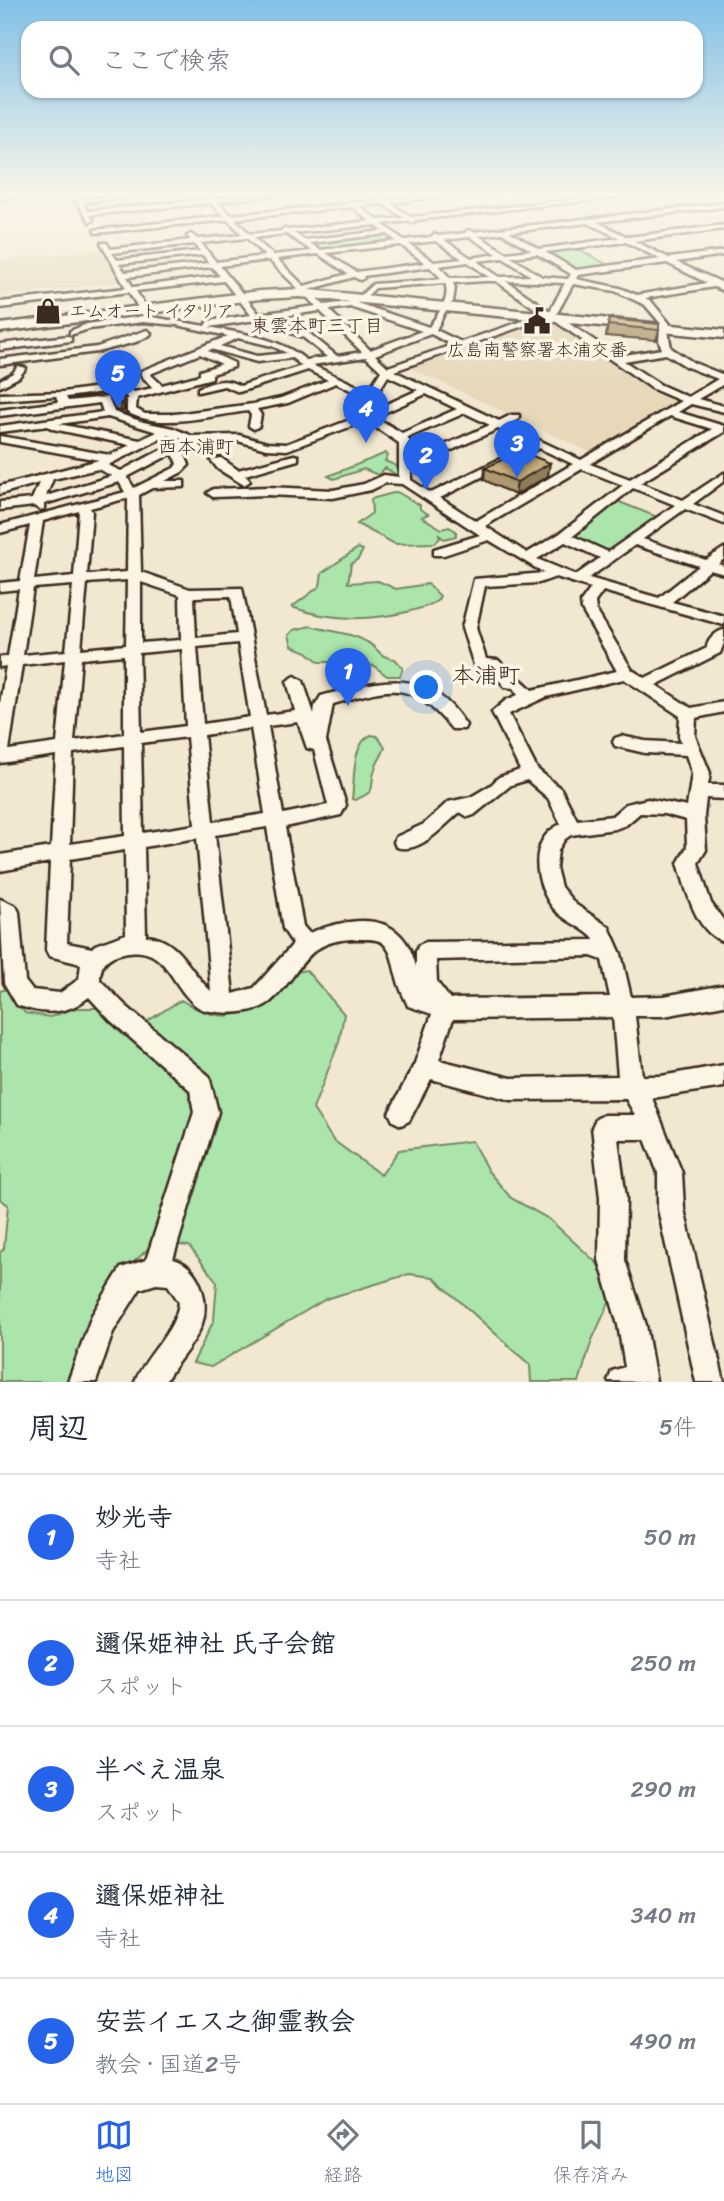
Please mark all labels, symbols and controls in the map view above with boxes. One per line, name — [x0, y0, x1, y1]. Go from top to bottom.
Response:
search box — [21, 21, 703, 98]
text: ここで検索 — [101, 37, 231, 83]
icon: search — [45, 41, 83, 79]
place label: エムオート イタリア — [69, 295, 235, 327]
shop icon: エムオート イタリア — [33, 296, 63, 326]
public building icon: 広島南警察署本浦交番 — [522, 306, 552, 336]
district label: 東雲本町三丁目 — [250, 309, 384, 342]
place label: 広島南警察署本浦交番 — [447, 334, 627, 366]
pin: 5 — [95, 350, 141, 408]
pin: 4 — [343, 385, 389, 443]
pin: 3 — [494, 420, 540, 478]
district label: 西本浦町 — [158, 430, 234, 463]
pin: 2 — [403, 432, 449, 490]
pin: 1 — [325, 648, 371, 706]
district label: 本浦町 — [452, 655, 521, 696]
your location — [409, 670, 443, 704]
text: 周辺 — [28, 1401, 88, 1455]
text: 5件 — [659, 1407, 696, 1448]
text: 妙光寺 — [95, 1494, 173, 1540]
text: 1 — [46, 1517, 56, 1558]
text: 50 m — [644, 1517, 696, 1558]
text: 寺社 — [95, 1540, 141, 1581]
text: 邇保姫神社 氏子会館 — [95, 1620, 336, 1666]
text: 2 — [44, 1643, 58, 1684]
text: 250 m — [630, 1643, 696, 1684]
text: スポット — [95, 1666, 187, 1707]
text: 半べえ温泉 — [95, 1746, 225, 1792]
text: 3 — [45, 1769, 57, 1810]
text: 290 m — [630, 1769, 696, 1810]
text: スポット — [95, 1792, 187, 1833]
text: 邇保姫神社 — [95, 1872, 225, 1918]
text: 4 — [44, 1895, 58, 1936]
text: 340 m — [631, 1895, 696, 1936]
text: 寺社 — [95, 1918, 141, 1959]
text: 安芸イエス之御霊教会 — [95, 1998, 355, 2044]
text: 5 — [44, 2021, 58, 2062]
text: 490 m — [629, 2021, 696, 2062]
text: 教会 · 国道2号 — [95, 2044, 241, 2085]
tab: 地図 — [95, 2116, 133, 2191]
tab: 経路 — [324, 2116, 362, 2191]
tab: 保存済み — [553, 2116, 629, 2191]

